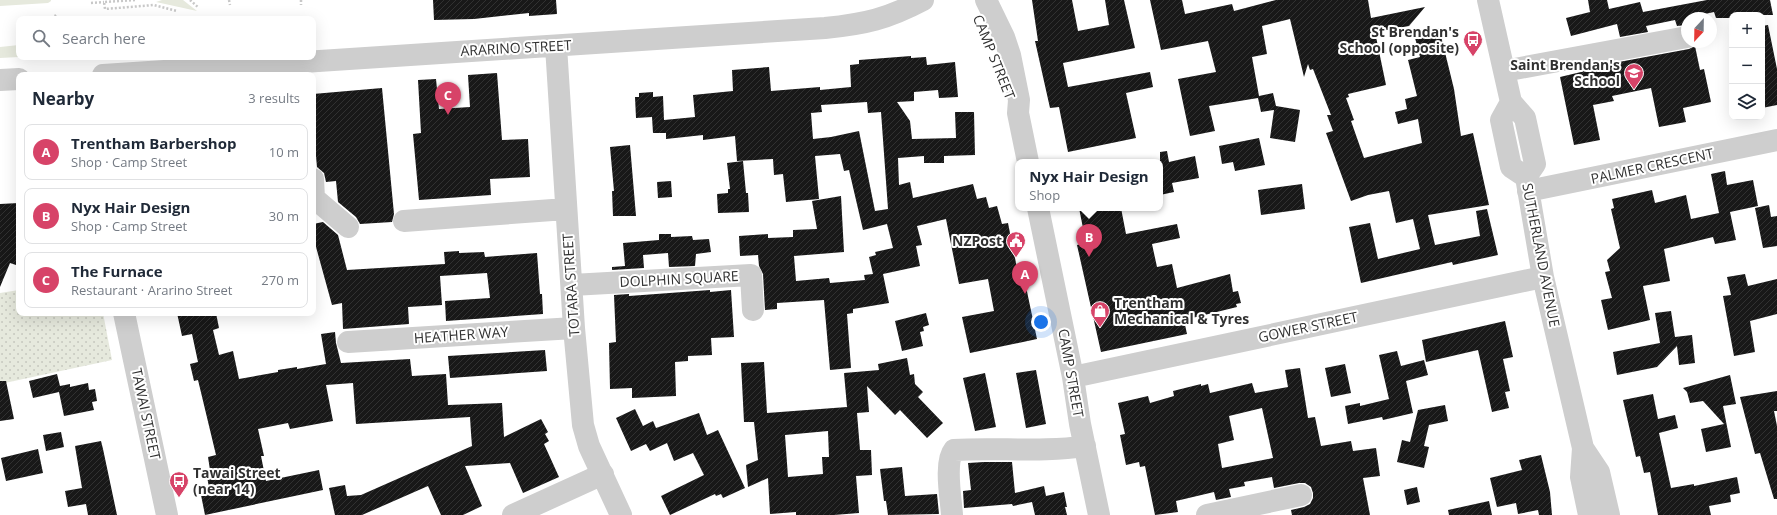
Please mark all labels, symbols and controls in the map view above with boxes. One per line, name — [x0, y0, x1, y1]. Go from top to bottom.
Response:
street label: CAMP STREET — [969, 12, 1020, 102]
north arrow — [1681, 12, 1717, 48]
map controls — [1729, 12, 1765, 120]
button: + — [1729, 12, 1765, 48]
search box — [16, 16, 316, 60]
place label: St Brendan's School (opposite) — [1340, 22, 1459, 57]
icon: search — [30, 27, 52, 49]
text: Search here — [62, 28, 146, 48]
bus stop icon: St Brendan's School (opposite) — [1462, 29, 1484, 57]
street label: ARARINO STREET — [460, 35, 572, 60]
button: − — [1729, 48, 1765, 84]
place label: Saint Brendan's School — [1510, 55, 1620, 90]
school or university icon: Saint Brendan's School — [1623, 62, 1645, 90]
pin: C — [435, 82, 461, 115]
button: layers — [1729, 84, 1765, 120]
text: Nearby — [32, 87, 94, 110]
text: 3 results — [248, 89, 300, 107]
text: Trentham Barbershop — [71, 133, 236, 153]
text: A — [42, 143, 50, 161]
text: 10 m — [269, 143, 299, 161]
street label: PALMER CRESCENT — [1589, 143, 1715, 188]
text: Shop · Camp Street — [71, 153, 187, 171]
popup — [1015, 159, 1163, 211]
text: Nyx Hair Design — [1029, 166, 1149, 186]
street label: SUTHERLAND AVENUE — [1518, 181, 1565, 329]
text: Shop — [1029, 186, 1060, 204]
text: Nyx Hair Design — [71, 197, 190, 217]
text: B — [42, 207, 50, 225]
text: 30 m — [269, 207, 299, 225]
text: Shop · Camp Street — [71, 217, 187, 235]
pin: B — [1076, 224, 1102, 257]
public building icon: NZPost — [1005, 230, 1027, 258]
place label: NZPost — [952, 231, 1002, 250]
street label: TOTARA STREET — [557, 232, 584, 337]
text: The Furnace — [71, 261, 163, 281]
pin: A — [1012, 261, 1038, 294]
street label: DOLPHIN SQUARE — [619, 266, 739, 291]
text: C — [42, 271, 50, 289]
text: 270 m — [261, 271, 299, 289]
text: Restaurant · Ararino Street — [71, 281, 233, 299]
place label: Trentham Mechanical & Tyres — [1114, 293, 1249, 328]
shop icon: Trentham Mechanical & Tyres — [1089, 300, 1111, 328]
street label: GOWER STREET — [1256, 307, 1360, 346]
your location — [1031, 312, 1051, 332]
street label: HEATHER WAY — [413, 322, 509, 347]
street label: CAMP STREET — [1054, 327, 1089, 419]
street label: TAWAI STREET — [128, 366, 166, 462]
place label: Tawai Street (near 14) — [193, 463, 281, 498]
bus stop icon: Tawai Street (near 14) — [168, 470, 190, 498]

